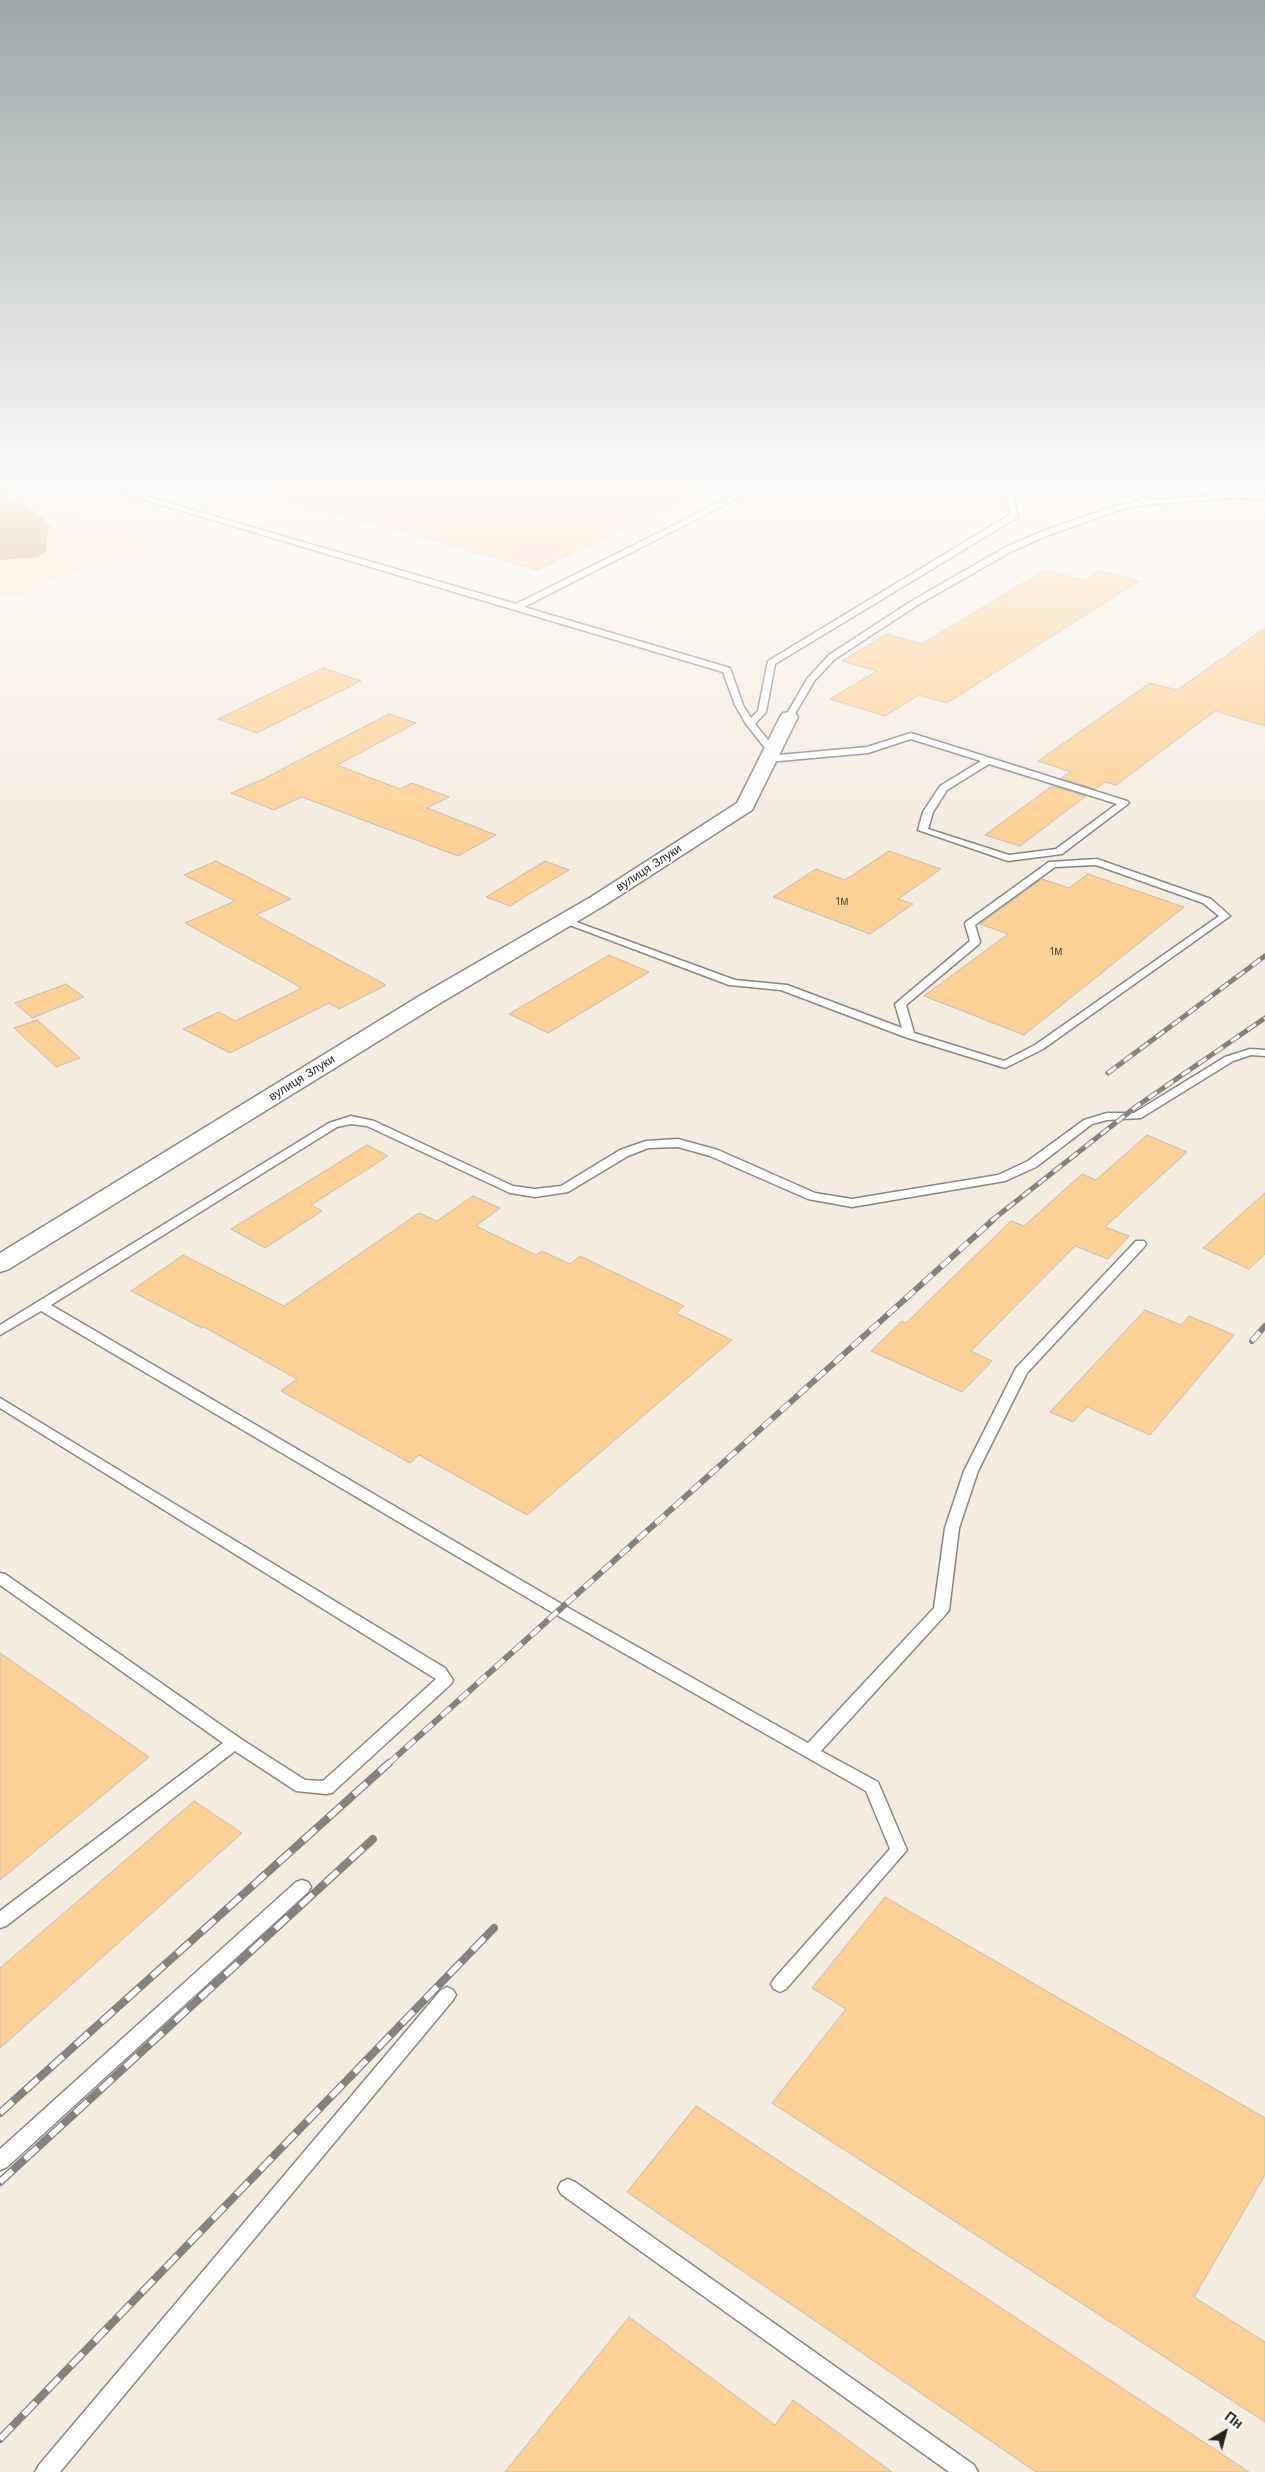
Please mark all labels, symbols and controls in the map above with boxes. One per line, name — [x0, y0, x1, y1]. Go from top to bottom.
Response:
street label: вулиця Злуки — [614, 841, 684, 895]
house number: 1м — [836, 894, 848, 908]
house number: 1м — [1050, 944, 1062, 958]
street label: вулиця Злуки — [266, 1052, 338, 1104]
north arrow — [1200, 2407, 1250, 2457]
text: Пн — [1222, 2408, 1246, 2432]

